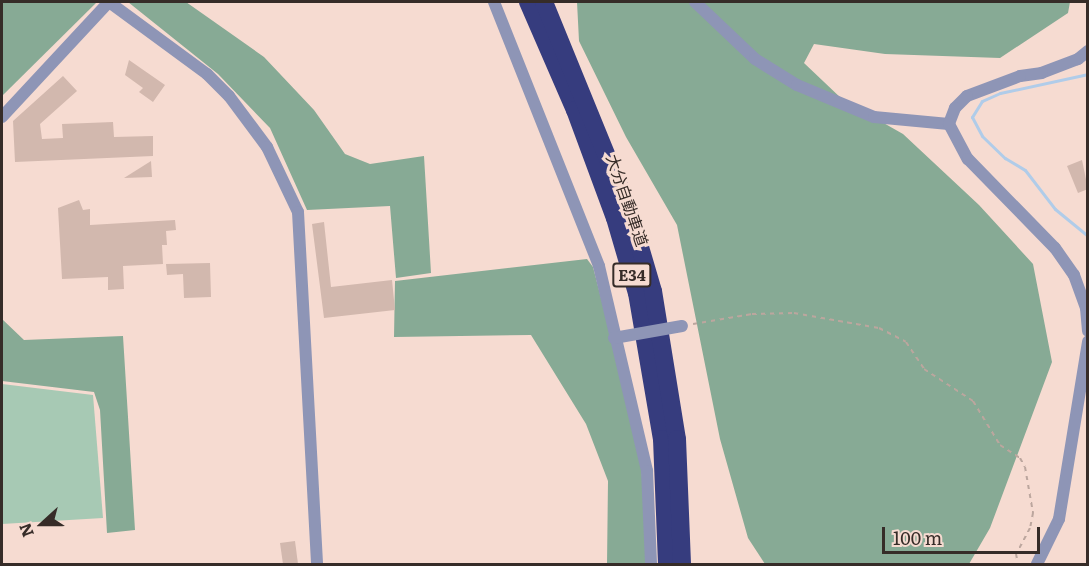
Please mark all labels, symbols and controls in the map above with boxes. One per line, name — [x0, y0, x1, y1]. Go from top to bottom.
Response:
street label: 大分自動車道 — [603, 151, 653, 249]
road number: E34 — [611, 263, 653, 287]
north arrow — [12, 494, 72, 554]
scale bar — [885, 515, 1042, 553]
text: N — [12, 520, 39, 541]
text: 100 m — [893, 524, 942, 551]

